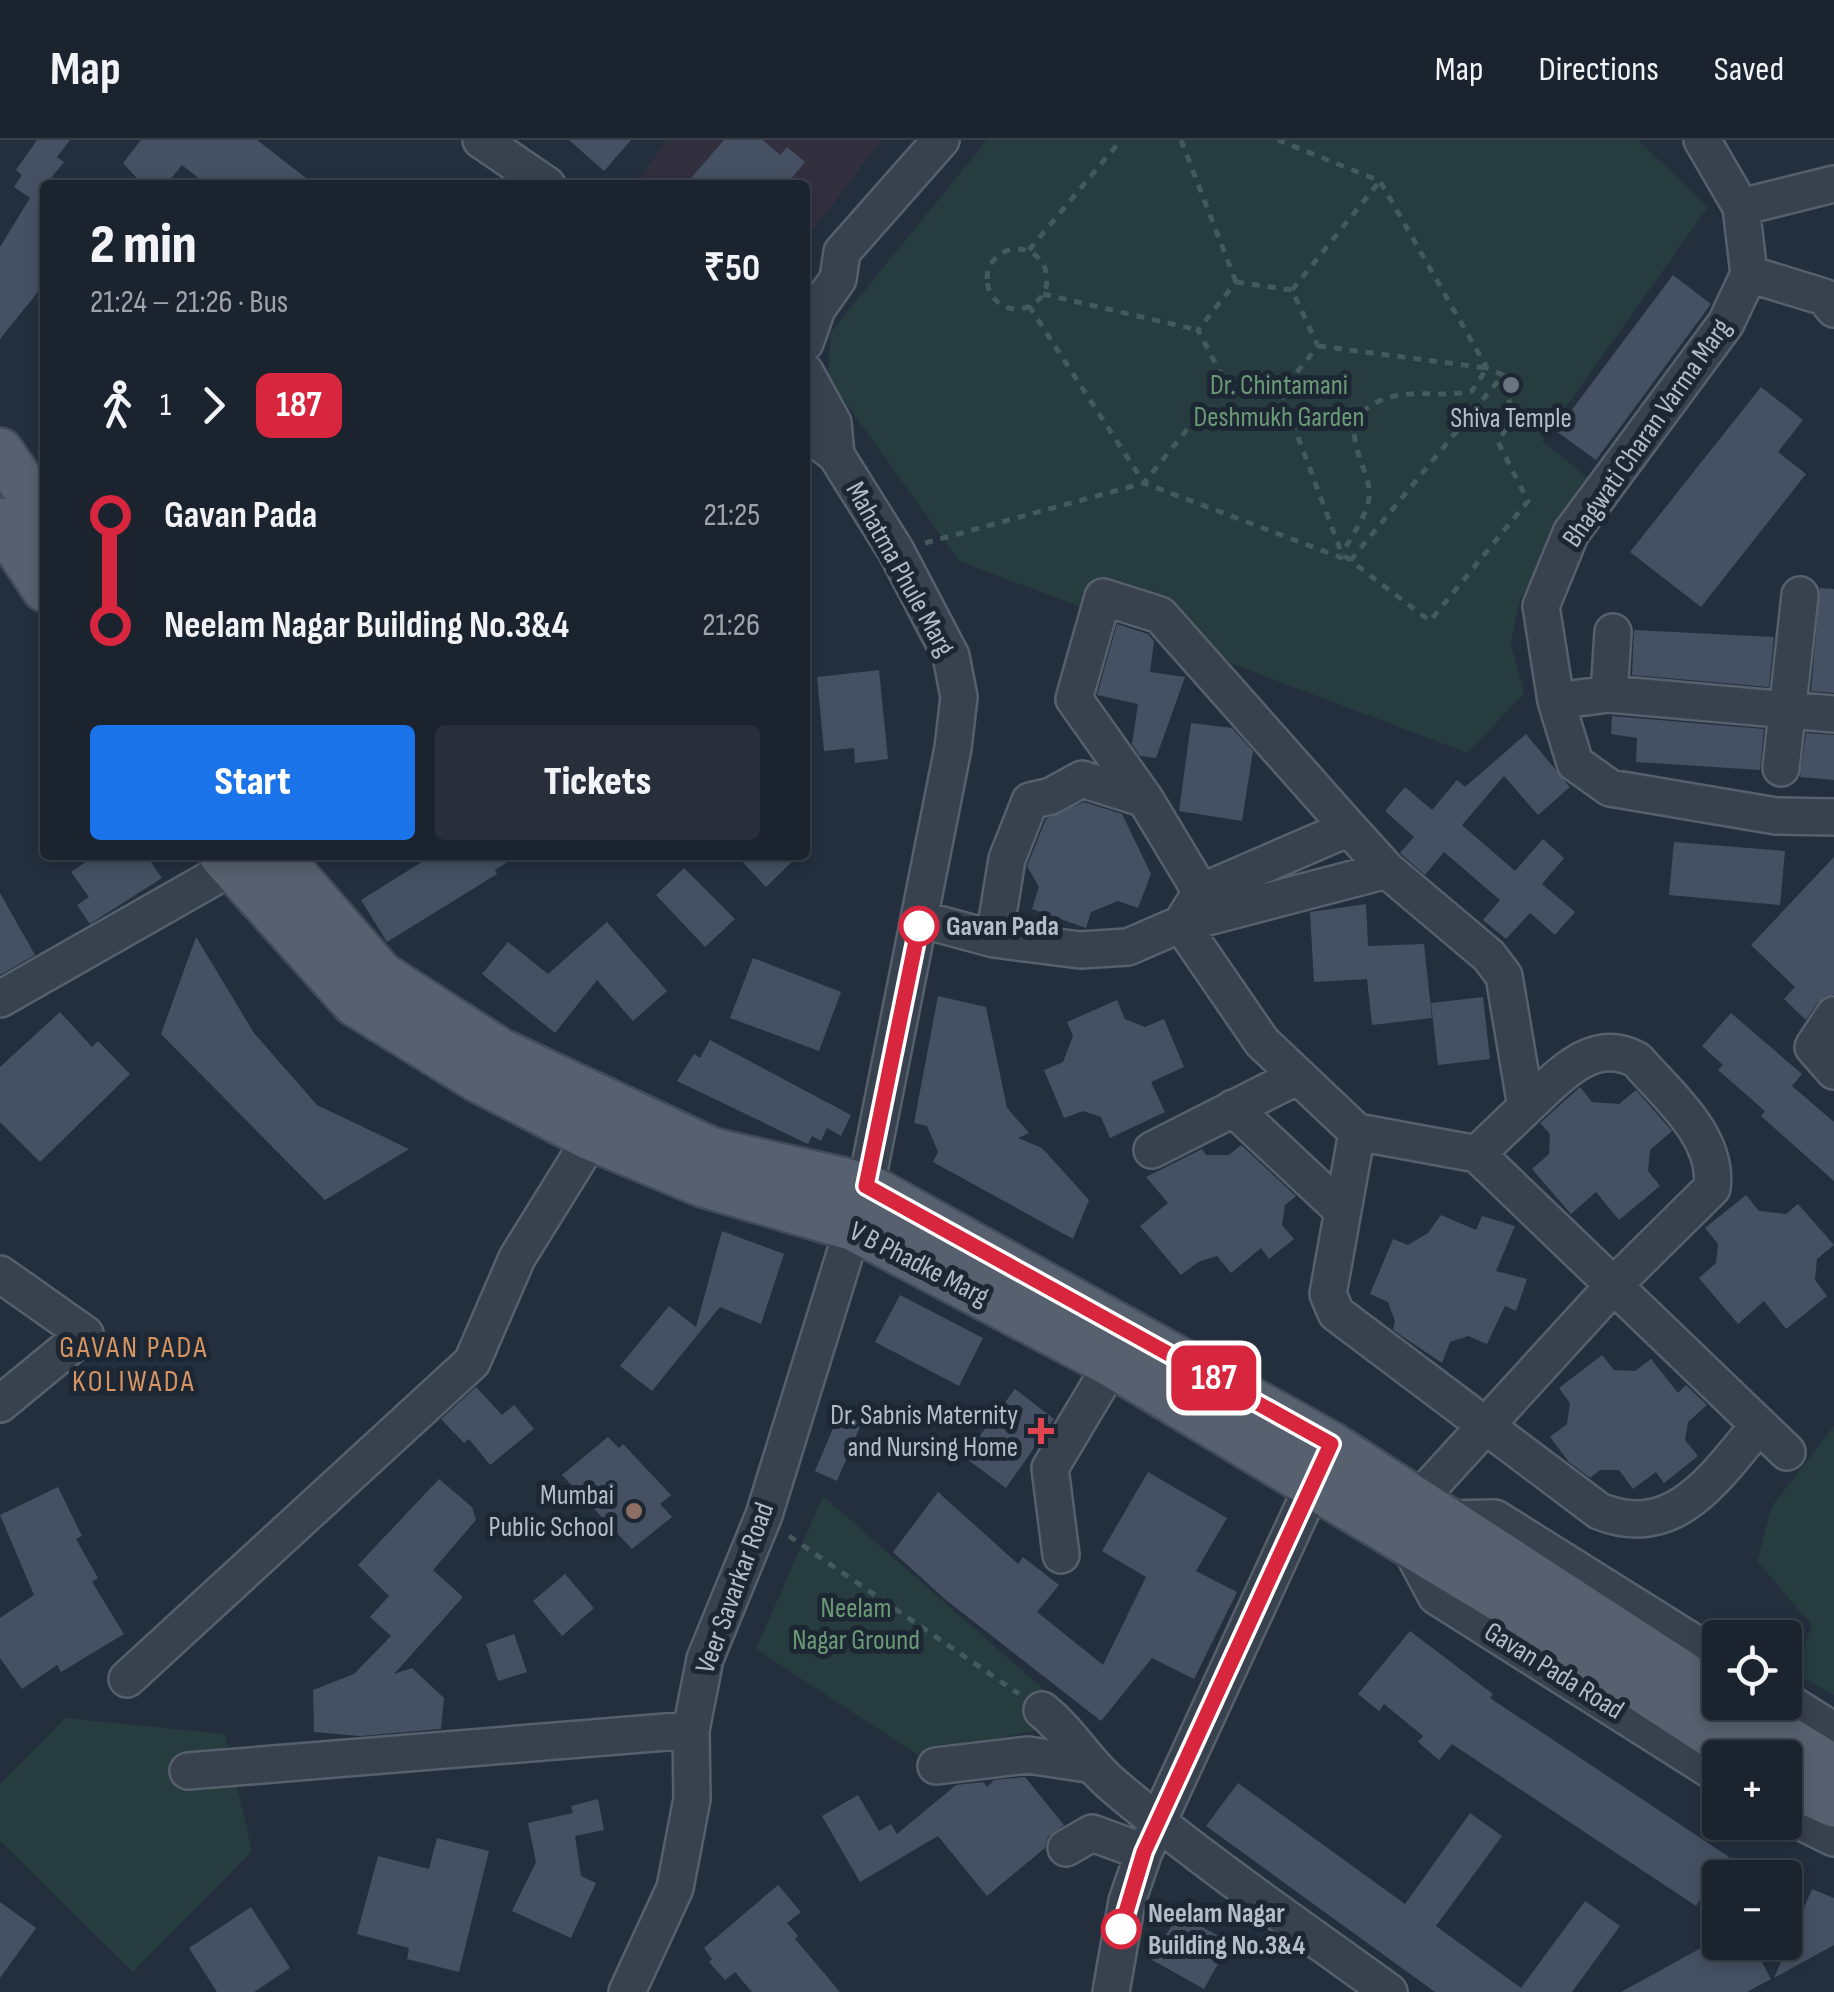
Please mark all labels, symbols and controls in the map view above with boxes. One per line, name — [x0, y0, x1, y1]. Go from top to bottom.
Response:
text: Map — [50, 41, 121, 98]
text: Map — [1435, 48, 1484, 91]
text: Directions — [1539, 48, 1659, 91]
text: Saved — [1714, 48, 1784, 91]
text: 2 min — [90, 212, 197, 279]
text: ₹50 — [703, 246, 760, 291]
text: 21:24 – 21:26 · Bus — [90, 283, 288, 322]
street label: Bhagwati Charan Varma Marg — [1556, 312, 1738, 554]
park label: Dr. Chintamani Deshmukh Garden — [1194, 369, 1365, 434]
marker: Shiva Temple — [1500, 374, 1522, 396]
icon: walk — [90, 378, 145, 433]
icon: forward — [186, 378, 241, 433]
text: 187 — [276, 384, 322, 427]
text: 1 — [160, 386, 171, 425]
place label: Shiva Temple — [1450, 402, 1572, 435]
street label: Mahatma Phule Marg — [838, 476, 962, 662]
text: Gavan Pada — [164, 493, 317, 538]
text: 21:25 — [703, 496, 760, 535]
text: Neelam Nagar Building No.3&4 — [164, 603, 569, 648]
text: 21:26 — [702, 606, 760, 645]
button: Start — [90, 725, 415, 840]
button: Tickets — [435, 725, 760, 840]
marker: Gavan Pada — [900, 907, 938, 945]
place label: Gavan Pada — [946, 910, 1059, 943]
street label: V B Phadke Marg — [844, 1215, 994, 1313]
district label: GAVAN PADA KOLIWADA — [59, 1330, 209, 1400]
line badge: 187 — [1156, 1346, 1272, 1410]
text: 187 — [1191, 1357, 1237, 1400]
place label: Dr. Sabnis Maternity and Nursing Home — [830, 1399, 1018, 1464]
marker: Dr. Sabnis Maternity and Nursing Home — [1028, 1418, 1054, 1444]
place label: Mumbai Public School — [489, 1479, 614, 1544]
street label: Veer Savarkar Road — [689, 1498, 781, 1678]
marker: Mumbai Public School — [623, 1500, 645, 1522]
park label: Neelam Nagar Ground — [792, 1592, 920, 1657]
street label: Gavan Pada Road — [1478, 1615, 1630, 1727]
map controls — [1702, 1620, 1802, 1960]
button: locate — [1702, 1620, 1802, 1720]
button: + — [1702, 1740, 1802, 1840]
button: − — [1702, 1860, 1802, 1960]
place label: Neelam Nagar Building No.3&4 — [1148, 1897, 1305, 1962]
marker: Neelam Nagar Building No.3&4 — [1102, 1910, 1140, 1948]

